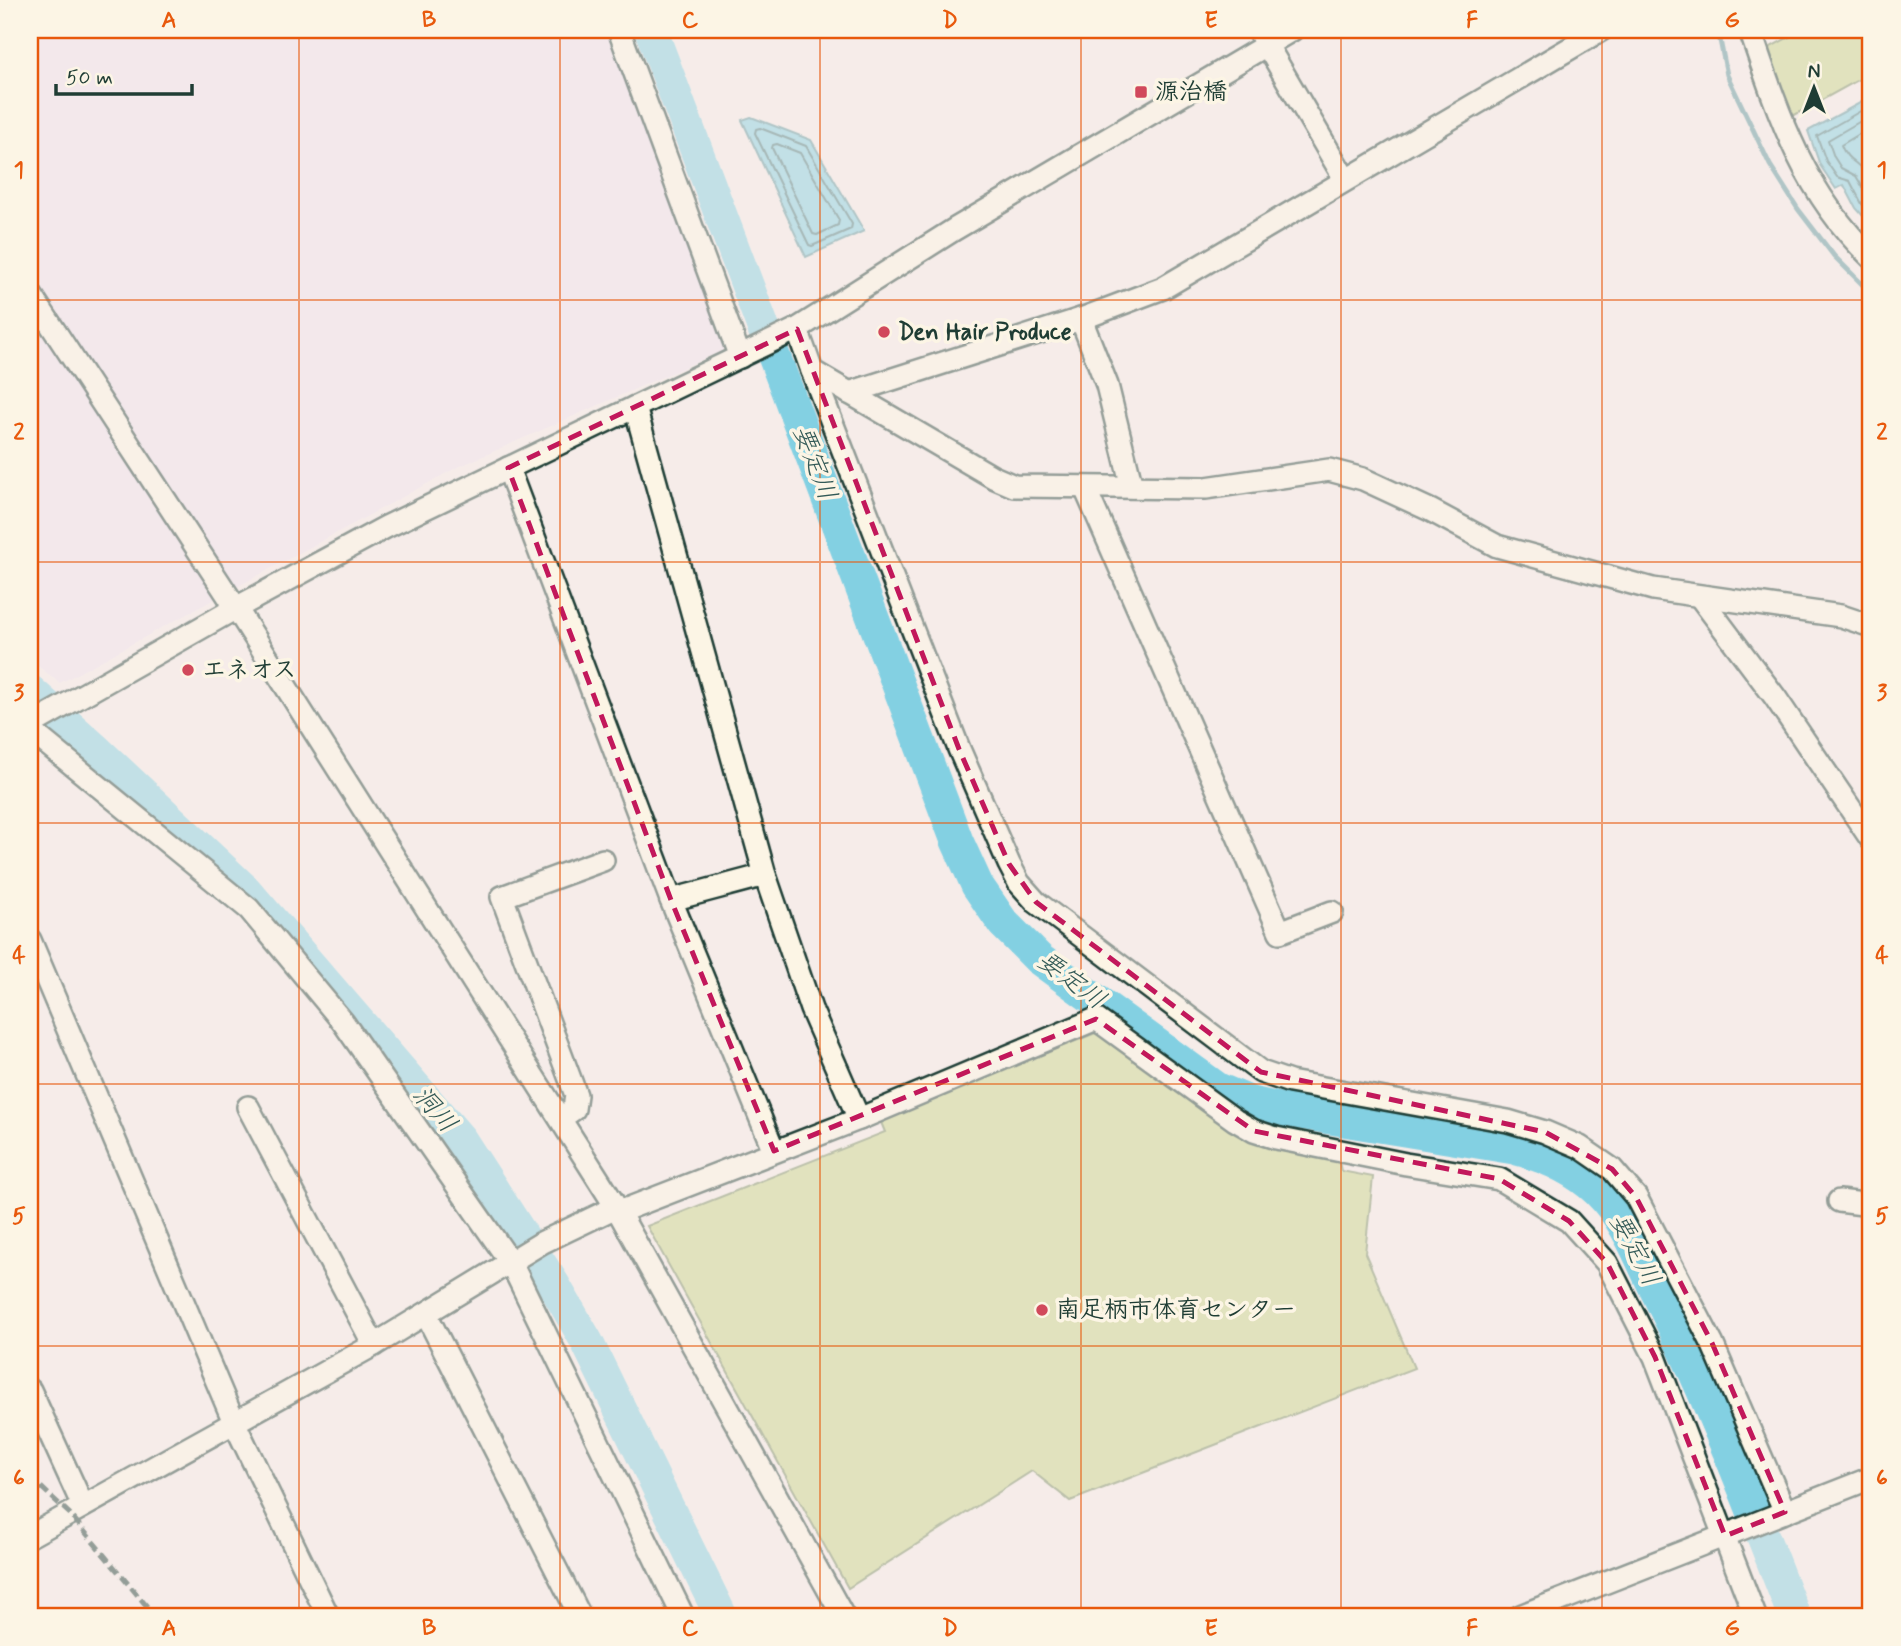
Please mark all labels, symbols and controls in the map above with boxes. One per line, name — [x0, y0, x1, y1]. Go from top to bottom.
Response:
text: A — [161, 6, 177, 36]
text: B — [422, 6, 437, 36]
text: C — [682, 6, 699, 36]
text: D — [942, 6, 958, 36]
text: E — [1204, 6, 1218, 36]
text: F — [1466, 6, 1478, 36]
text: G — [1724, 6, 1740, 36]
scale bar — [56, 52, 192, 96]
north arrow — [1778, 52, 1848, 122]
text: N — [1808, 60, 1820, 85]
text: 50 m — [66, 64, 113, 92]
place label: 源治橋 — [1155, 77, 1227, 108]
marker: 源治橋 — [1133, 84, 1149, 100]
text: 1 — [14, 156, 24, 186]
text: 1 — [1877, 156, 1887, 186]
place label: Den Hair Produce — [898, 317, 1072, 348]
marker: Den Hair Produce — [876, 324, 892, 340]
text: 2 — [13, 418, 25, 448]
text: 2 — [1876, 418, 1888, 448]
water label: 要定川 — [784, 420, 844, 506]
place label: エネオス — [202, 655, 297, 686]
marker: エネオス — [180, 662, 196, 678]
text: 3 — [14, 679, 25, 709]
text: 3 — [1877, 679, 1888, 709]
text: 4 — [12, 941, 26, 971]
text: 4 — [1875, 941, 1889, 971]
water label: 要定川 — [1030, 944, 1112, 1018]
water label: 洞川 — [404, 1079, 464, 1141]
text: 5 — [12, 1202, 26, 1232]
text: 5 — [1875, 1202, 1889, 1232]
water label: 要定川 — [1601, 1208, 1667, 1292]
place label: 南足柄市体育センター — [1056, 1295, 1296, 1326]
marker: 南足柄市体育センター — [1034, 1302, 1050, 1318]
text: 6 — [13, 1464, 25, 1494]
text: 6 — [1876, 1464, 1888, 1494]
text: A — [161, 1614, 177, 1644]
text: B — [422, 1614, 437, 1644]
text: C — [682, 1614, 699, 1644]
text: D — [942, 1614, 958, 1644]
text: E — [1204, 1614, 1218, 1644]
text: F — [1466, 1614, 1478, 1644]
text: G — [1724, 1614, 1740, 1644]

